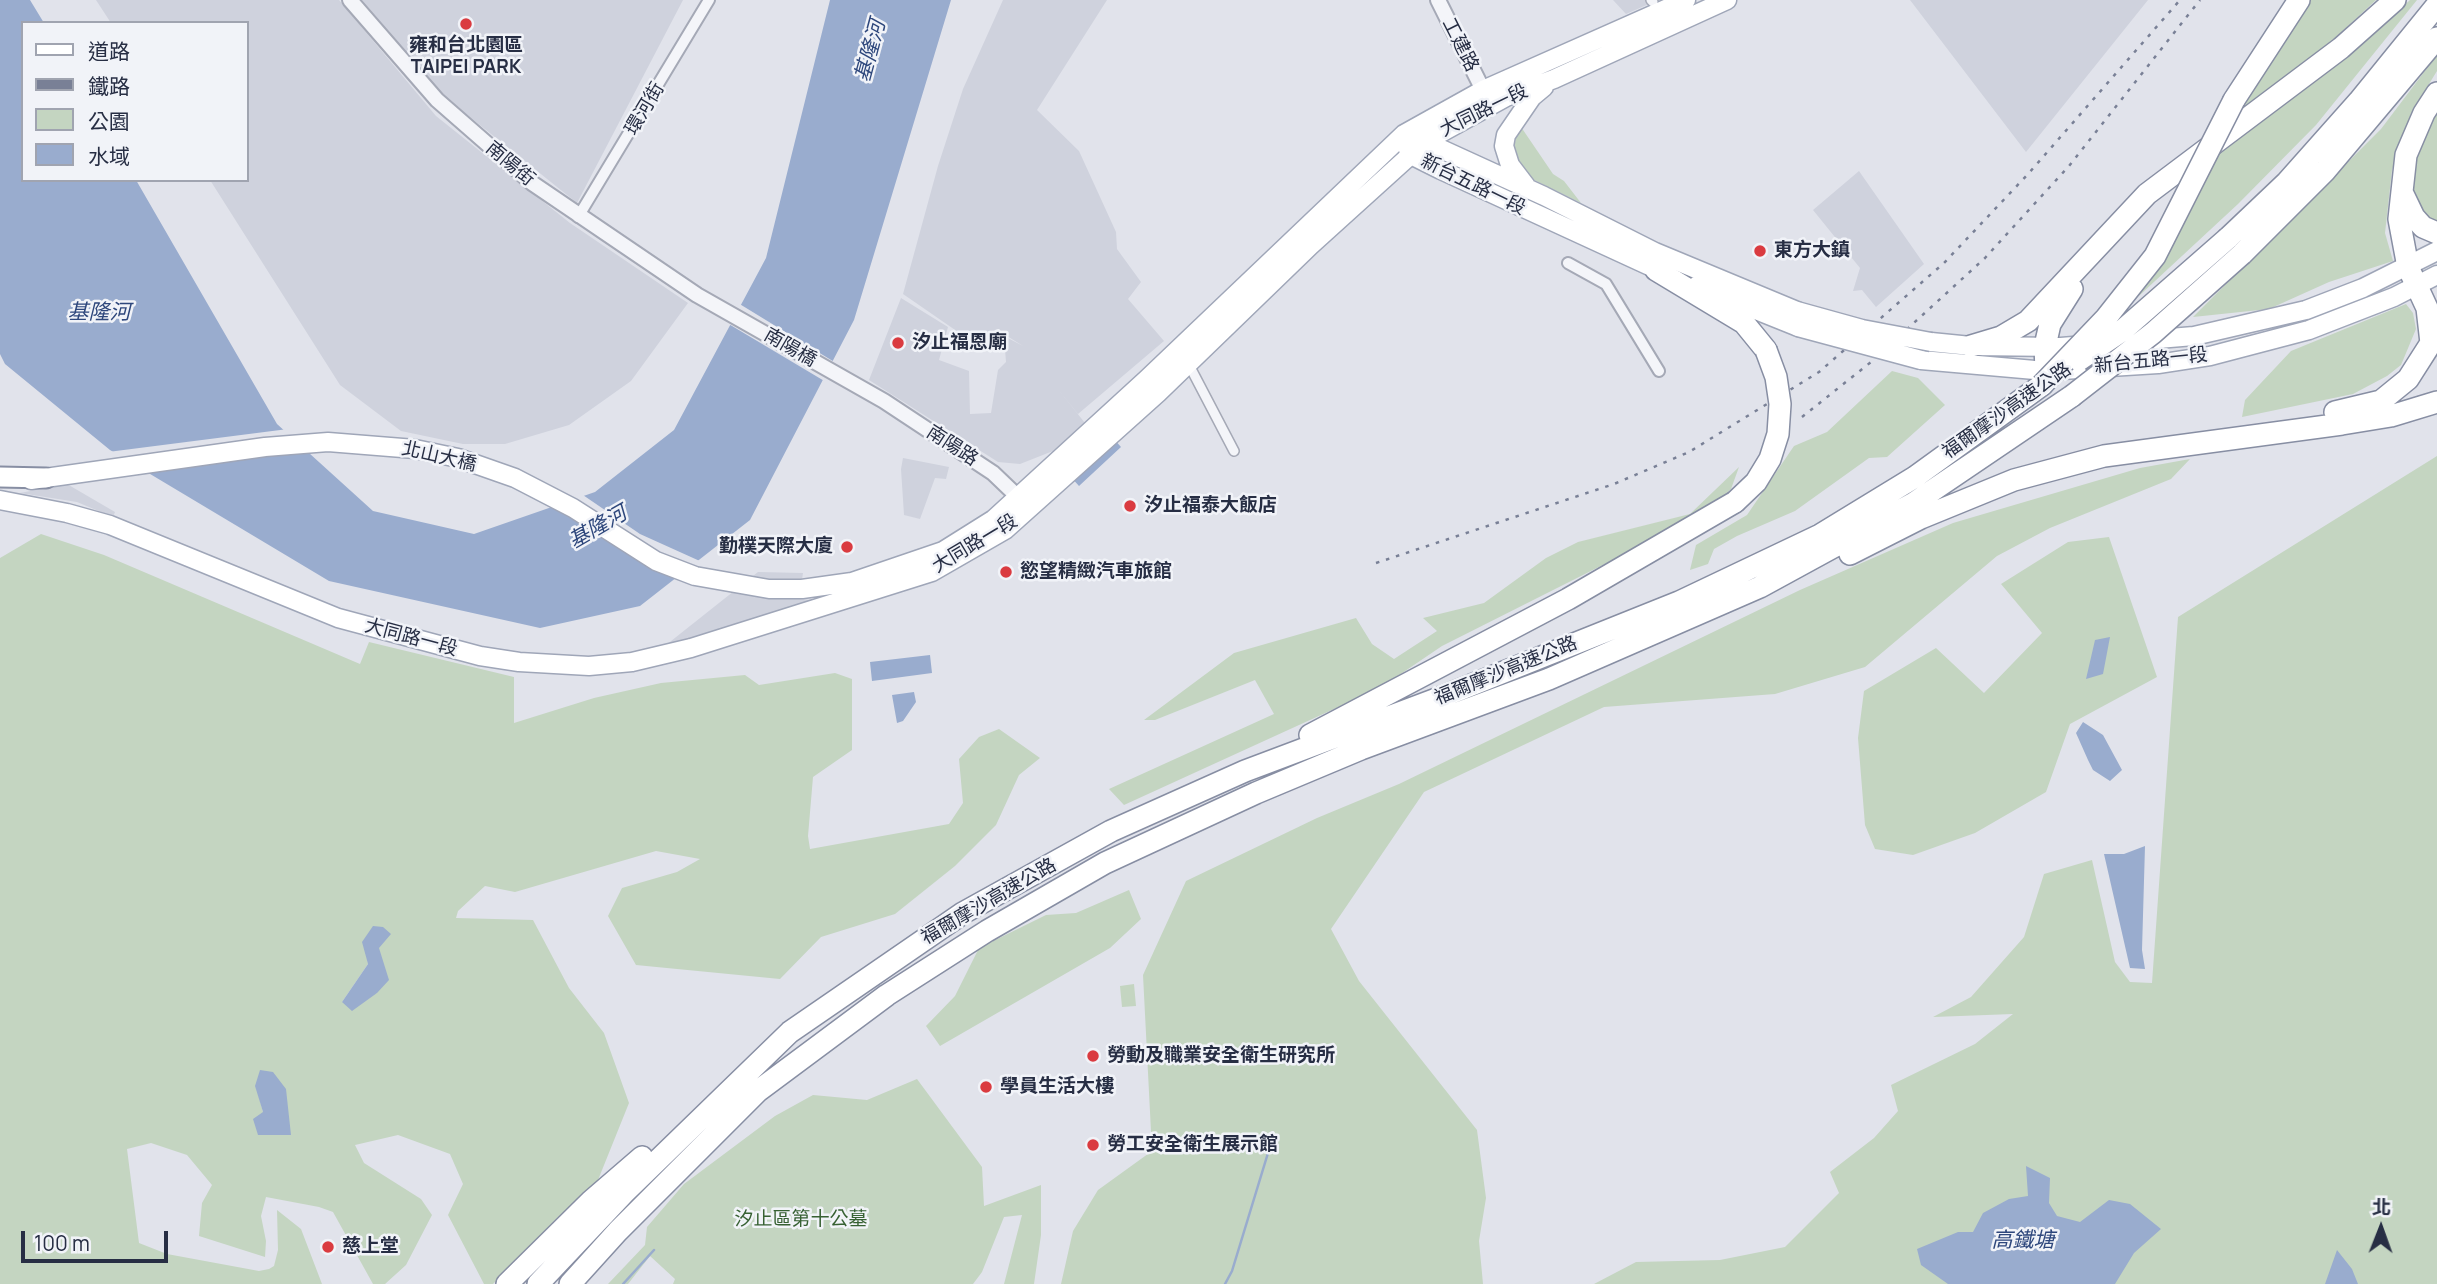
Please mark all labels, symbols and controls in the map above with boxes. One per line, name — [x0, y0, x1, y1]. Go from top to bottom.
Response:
street label: 工建路 — [1437, 14, 1483, 76]
marker: 雍和台北園區 TAIPEI PARK — [458, 16, 474, 32]
water label: 基隆河 — [851, 17, 891, 85]
legend — [21, 21, 248, 182]
place label: 雍和台北園區 TAIPEI PARK — [409, 35, 523, 79]
text: 道路 — [88, 37, 130, 65]
text: 鐵路 — [88, 72, 130, 100]
street label: 環河街 — [621, 79, 669, 139]
street label: 大同路一段 — [1436, 80, 1532, 142]
text: 公園 — [88, 107, 130, 135]
street label: 南陽街 — [481, 137, 539, 191]
text: 水域 — [88, 142, 130, 170]
street label: 新台五路一段 — [1417, 150, 1529, 220]
place label: 東方大鎮 — [1774, 240, 1850, 262]
marker: 東方大鎮 — [1752, 243, 1768, 259]
water label: 基隆河 — [68, 300, 130, 326]
street label: 南陽橋 — [760, 324, 820, 372]
place label: 汐止福恩廟 — [912, 332, 1007, 354]
marker: 汐止福恩廟 — [890, 335, 906, 351]
street label: 新台五路一段 — [2093, 344, 2209, 378]
street label: 福爾摩沙高速公路 — [1938, 358, 2076, 464]
street label: 南陽路 — [922, 421, 982, 471]
street label: 北山大橋 — [399, 437, 479, 477]
place label: 汐止福泰大飯店 — [1144, 495, 1277, 517]
marker: 汐止福泰大飯店 — [1122, 498, 1138, 514]
water label: 基隆河 — [564, 501, 632, 555]
street label: 大同路一段 — [928, 510, 1022, 578]
place label: 勤樸天際大廈 — [719, 536, 833, 558]
marker: 勤樸天際大廈 — [839, 539, 855, 555]
place label: 慾望精緻汽車旅館 — [1020, 561, 1172, 583]
marker: 慾望精緻汽車旅館 — [998, 564, 1014, 580]
street label: 大同路一段 — [362, 615, 460, 661]
street label: 福爾摩沙高速公路 — [1431, 632, 1581, 710]
street label: 福爾摩沙高速公路 — [917, 854, 1061, 950]
place label: 勞動及職業安全衛生研究所 — [1107, 1045, 1335, 1067]
marker: 勞動及職業安全衛生研究所 — [1085, 1048, 1101, 1064]
place label: 學員生活大樓 — [1000, 1076, 1114, 1098]
marker: 學員生活大樓 — [978, 1079, 994, 1095]
place label: 勞工安全衛生展示館 — [1107, 1134, 1278, 1156]
marker: 勞工安全衛生展示館 — [1085, 1137, 1101, 1153]
north arrow — [2346, 1193, 2416, 1263]
text: 北 — [2372, 1194, 2391, 1220]
park label: 汐止區第十公墓 — [735, 1209, 867, 1231]
scale bar — [24, 1218, 172, 1262]
water label: 高鐵塘 — [1992, 1228, 2054, 1254]
text: 100 m — [34, 1229, 90, 1257]
place label: 慈上堂 — [342, 1236, 399, 1258]
marker: 慈上堂 — [320, 1239, 336, 1255]

